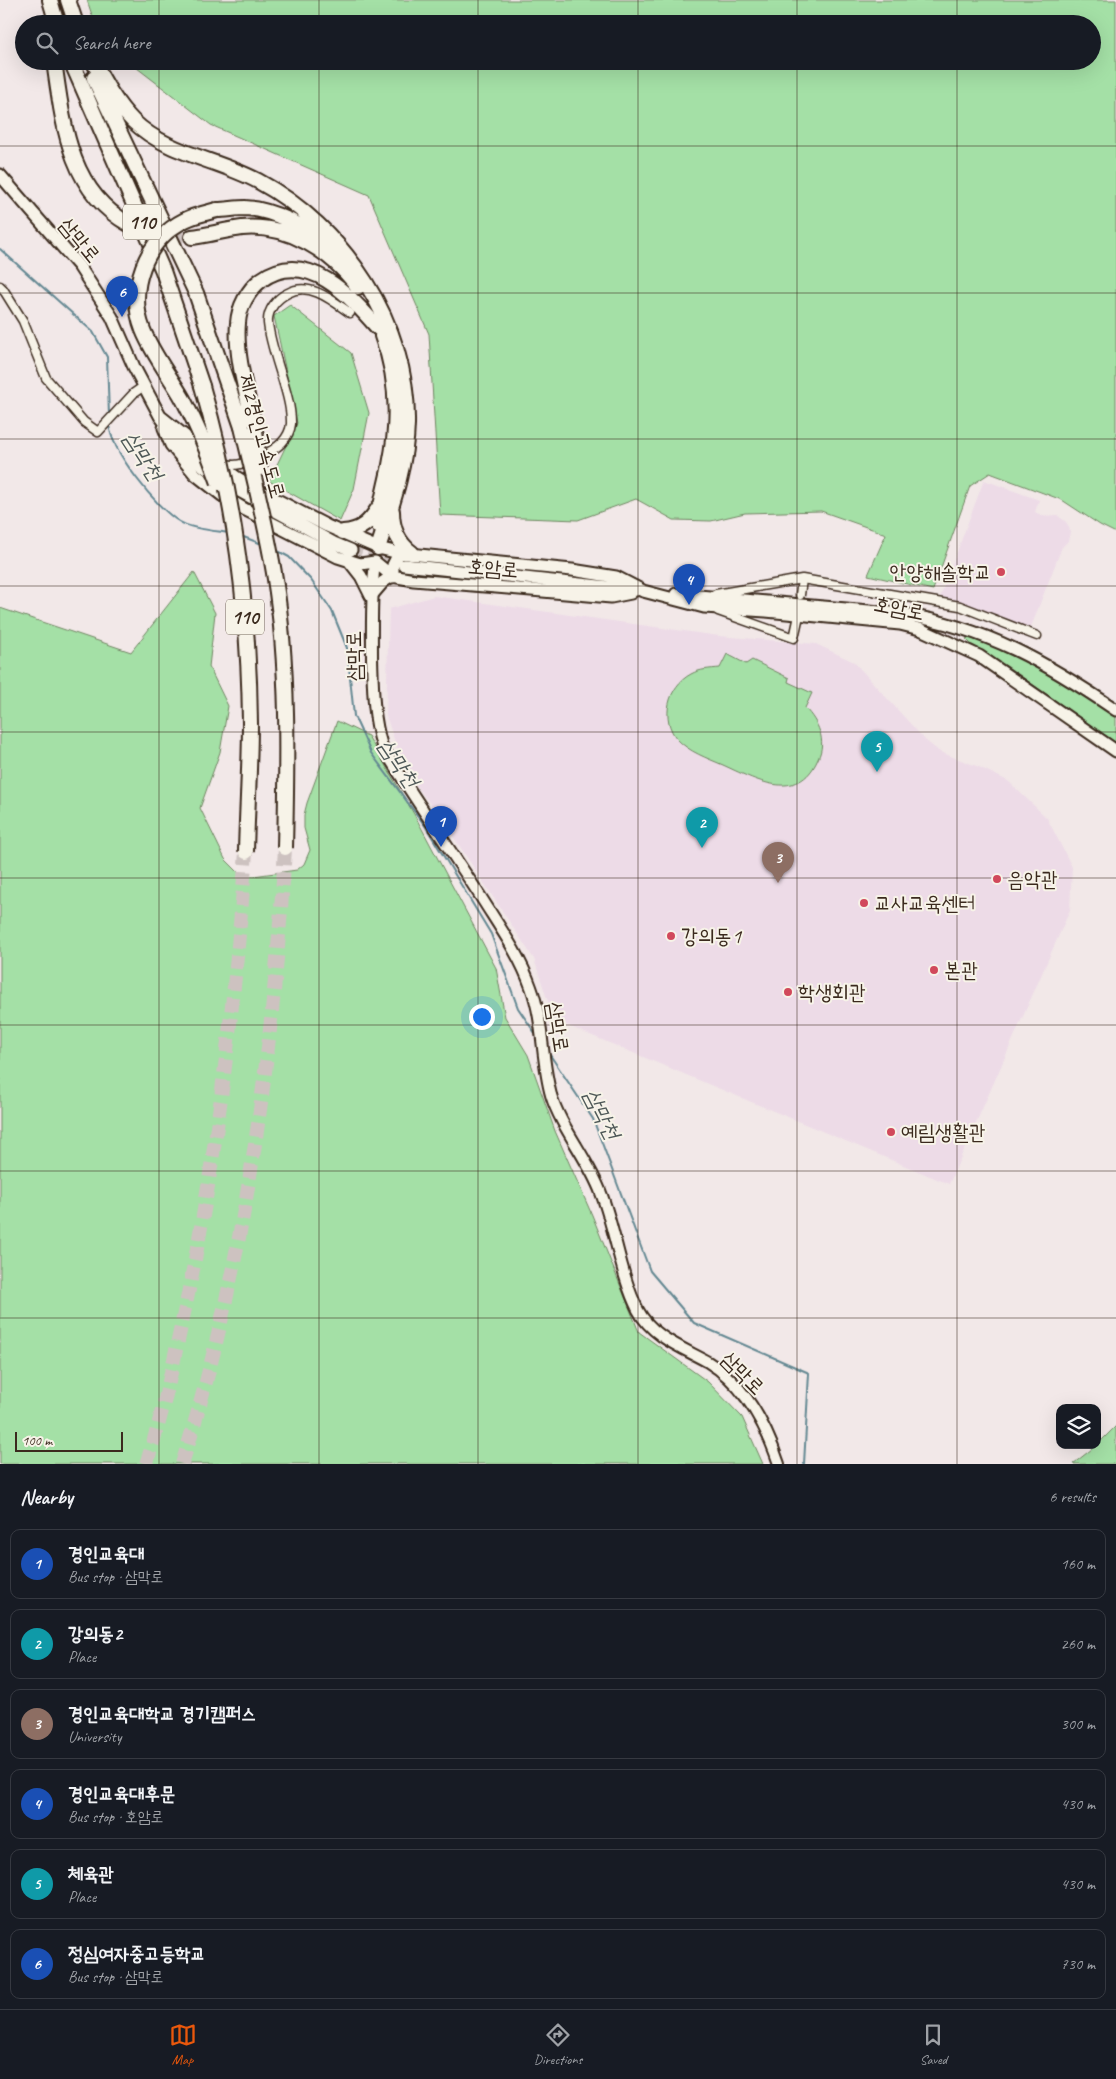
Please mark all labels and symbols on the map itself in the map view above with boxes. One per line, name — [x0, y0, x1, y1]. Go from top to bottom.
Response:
road number: 110 — [123, 204, 161, 240]
street label: 삼막로 — [54, 212, 106, 268]
pin: 6 — [106, 276, 138, 317]
street label: 제2경인고속도로 — [233, 371, 291, 501]
water label: 삼막천 — [117, 426, 170, 488]
street label: 호암로 — [467, 553, 519, 583]
place label: 안양해솔학교 — [890, 559, 991, 585]
pin: 4 — [673, 564, 705, 605]
marker: 안양해솔학교 — [995, 566, 1007, 578]
street label: 호암로 — [872, 590, 926, 626]
road number: 110 — [226, 600, 264, 634]
street label: 삼막로 — [341, 630, 367, 682]
pin: 5 — [861, 731, 893, 772]
water label: 삼막천 — [373, 733, 427, 795]
pin: 1 — [425, 806, 457, 847]
pin: 2 — [686, 807, 718, 848]
pin: 3 — [762, 842, 794, 883]
place label: 음악관 — [1007, 866, 1058, 892]
marker: 음악관 — [991, 873, 1003, 885]
place label: 교사교육센터 — [874, 890, 975, 916]
marker: 교사교육센터 — [858, 897, 870, 909]
place label: 강의동1 — [681, 923, 743, 949]
marker: 강의동1 — [665, 930, 677, 942]
place label: 본관 — [944, 957, 978, 983]
marker: 본관 — [928, 964, 940, 976]
place label: 학생회관 — [798, 979, 866, 1005]
marker: 학생회관 — [782, 986, 794, 998]
street label: 삼막로 — [541, 1000, 575, 1054]
your location — [469, 1004, 495, 1030]
water label: 삼막천 — [577, 1084, 628, 1146]
place label: 예림생활관 — [901, 1119, 986, 1145]
marker: 예림생활관 — [885, 1126, 897, 1138]
street label: 삼막로 — [716, 1346, 770, 1400]
scale bar — [15, 1429, 122, 1452]

